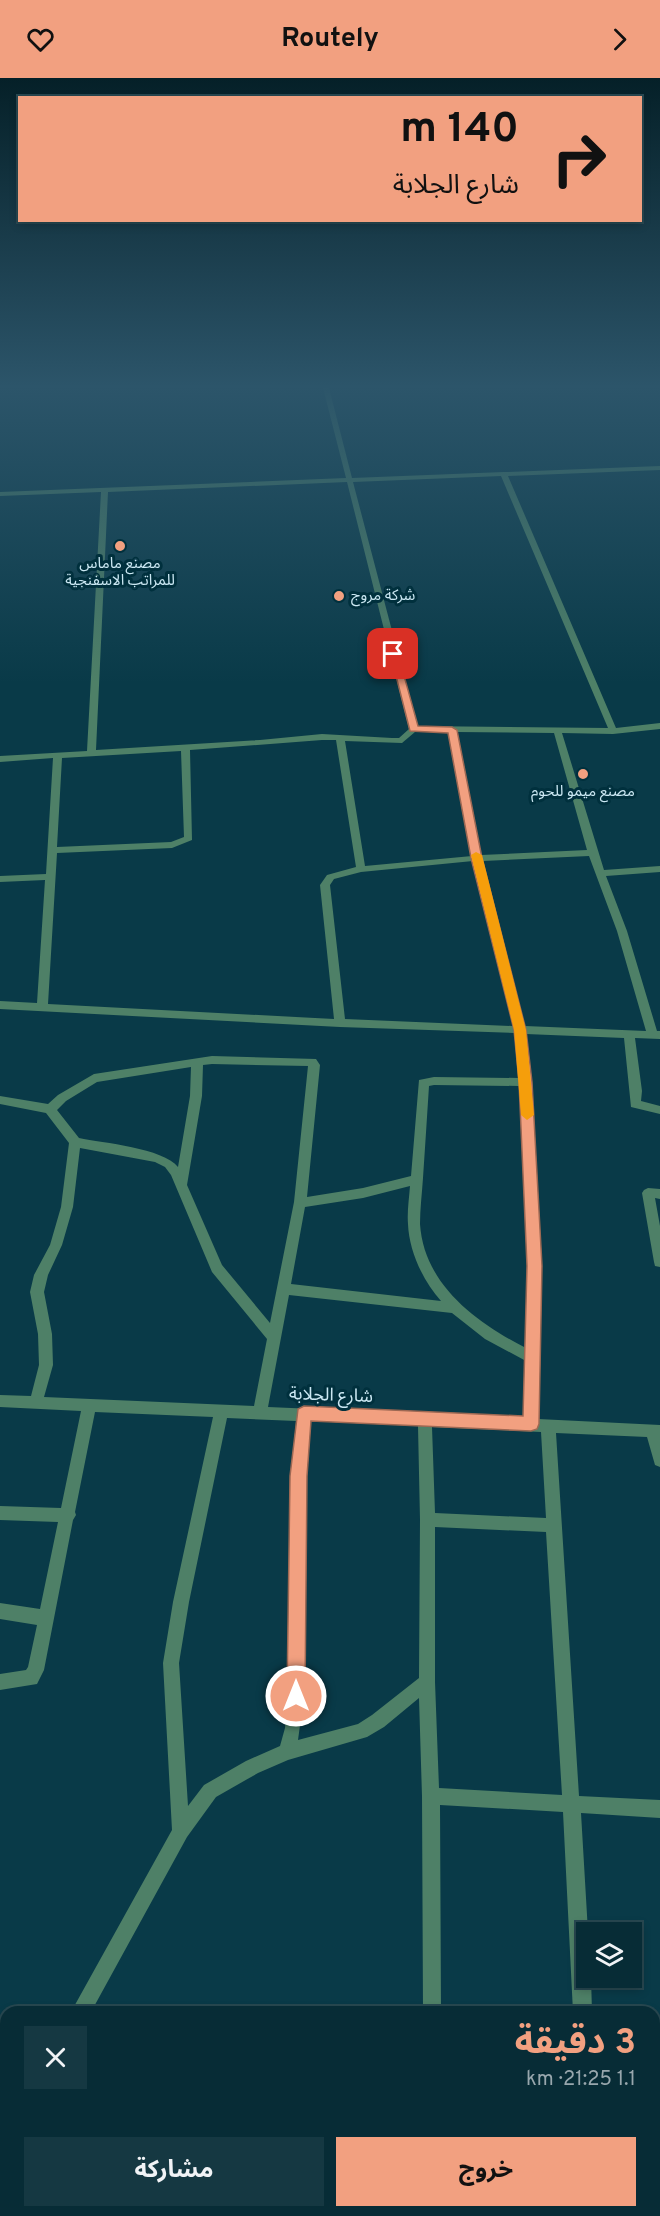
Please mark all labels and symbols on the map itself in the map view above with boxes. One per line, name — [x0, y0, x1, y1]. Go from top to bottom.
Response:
marker: مصنع ماماس للمراتب الاسفنجية — [113, 539, 127, 553]
place label: مصنع ماماس للمراتب الاسفنجية — [65, 555, 175, 591]
place label: شركة مروج — [351, 587, 415, 607]
marker: شركة مروج — [332, 589, 346, 603]
pin — [367, 628, 418, 679]
marker: مصنع ميمو للحوم — [576, 767, 590, 781]
place label: مصنع ميمو للحوم — [531, 783, 635, 803]
street label: شارع الجلابة — [289, 1383, 373, 1410]
position arrow — [264, 1664, 328, 1728]

